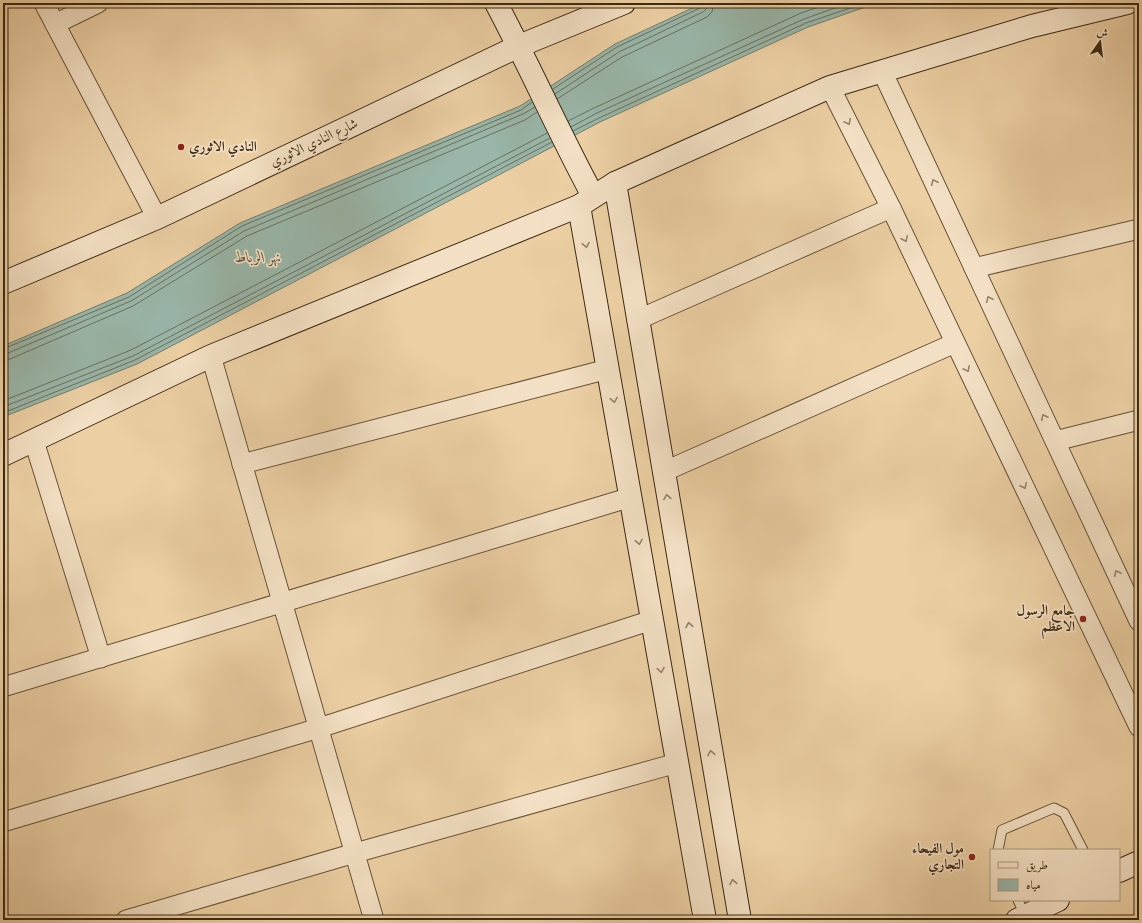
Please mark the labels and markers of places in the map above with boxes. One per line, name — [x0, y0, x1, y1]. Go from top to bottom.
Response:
place label: النادي الاثوري — [189, 138, 257, 158]
marker: النادي الاثوري — [176, 142, 186, 152]
place label: جامع الرسول الاعظم — [1017, 602, 1076, 639]
marker: جامع الرسول الاعظم — [1078, 614, 1088, 624]
place label: مول الفيحاء التجاري — [912, 840, 964, 876]
marker: مول الفيحاء التجاري — [967, 852, 977, 862]

